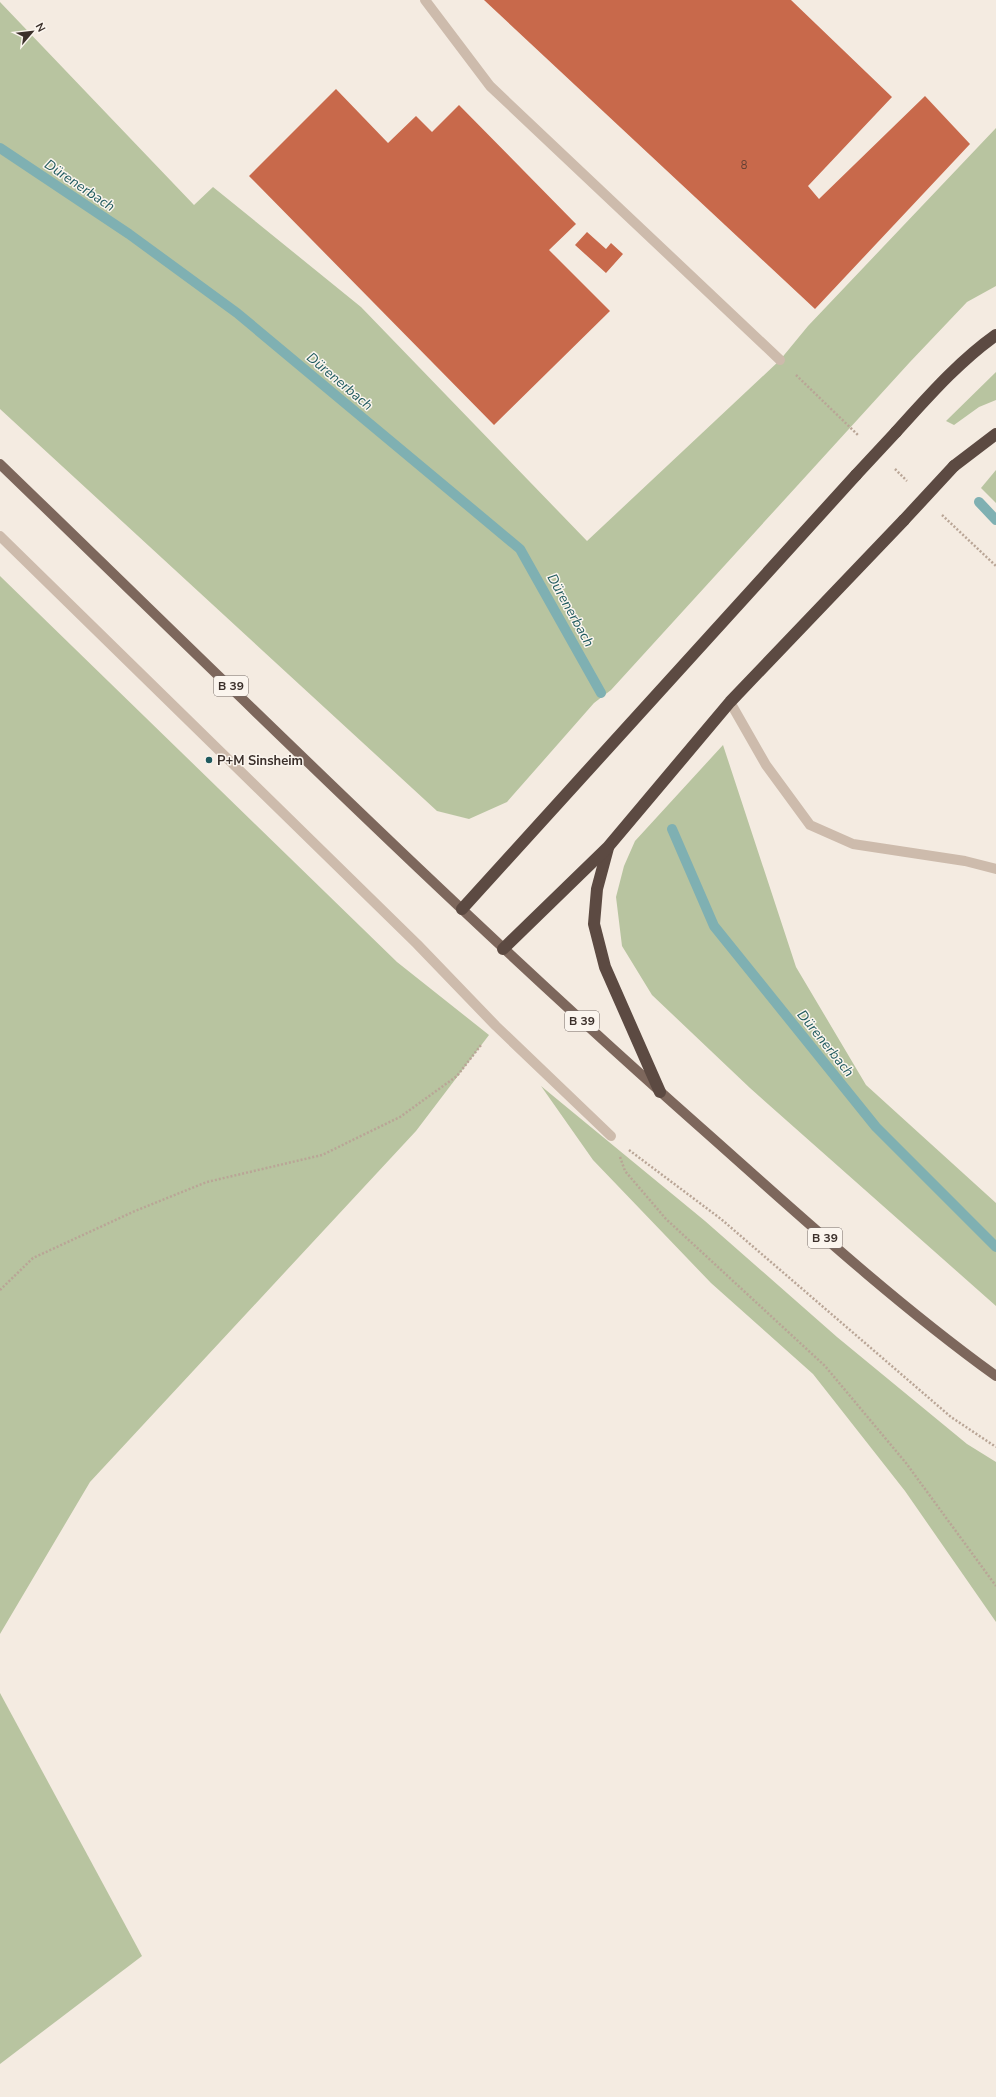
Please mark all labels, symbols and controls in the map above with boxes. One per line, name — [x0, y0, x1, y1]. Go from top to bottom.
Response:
north arrow — [12, 12, 52, 52]
text: N — [32, 20, 49, 35]
water label: Dürenerbach — [41, 155, 119, 216]
house number: 8 — [741, 158, 748, 173]
water label: Dürenerbach — [303, 348, 377, 415]
water label: Dürenerbach — [543, 570, 599, 650]
road number: B 39 — [214, 676, 248, 696]
place label: P+M Sinsheim — [217, 752, 303, 770]
marker: P+M Sinsheim — [204, 755, 214, 765]
water label: Dürenerbach — [793, 1006, 859, 1081]
road number: B 39 — [565, 1011, 599, 1031]
road number: B 39 — [808, 1228, 842, 1248]

